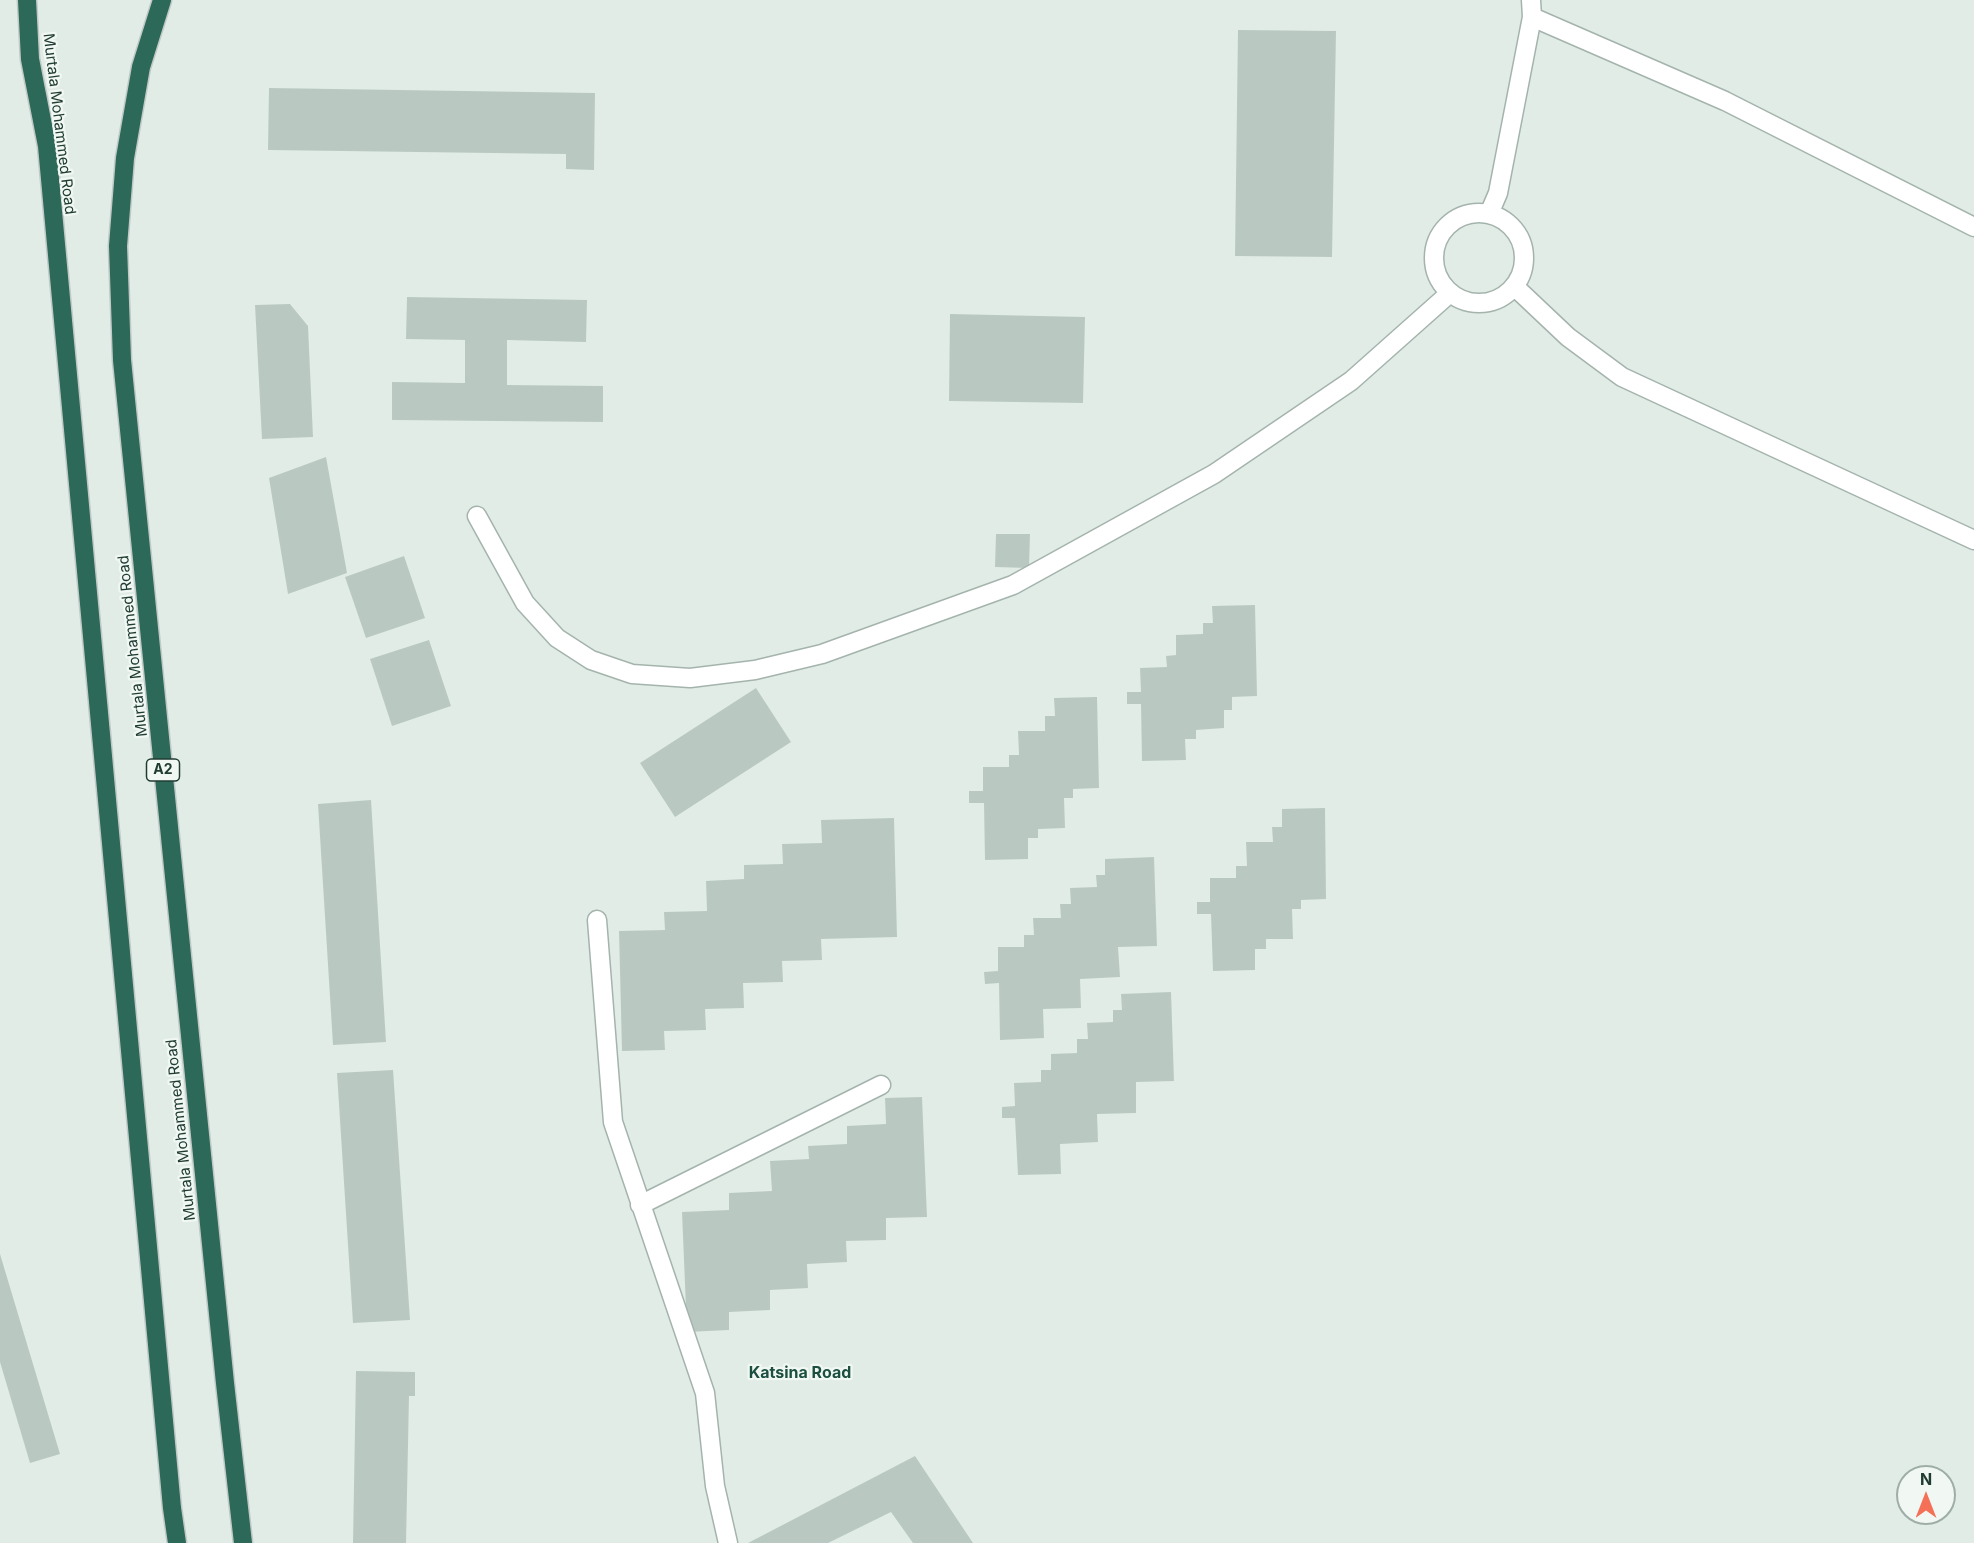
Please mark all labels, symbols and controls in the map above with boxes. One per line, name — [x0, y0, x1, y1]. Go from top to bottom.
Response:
street label: Murtala Mohammed Road — [39, 32, 79, 216]
street label: Murtala Mohammed Road — [115, 554, 151, 738]
road number: A2 — [146, 759, 180, 781]
street label: Murtala Mohammed Road — [163, 1038, 199, 1222]
district label: Katsina Road — [749, 1363, 851, 1383]
north arrow — [1896, 1465, 1956, 1525]
text: N — [1920, 1469, 1932, 1489]

